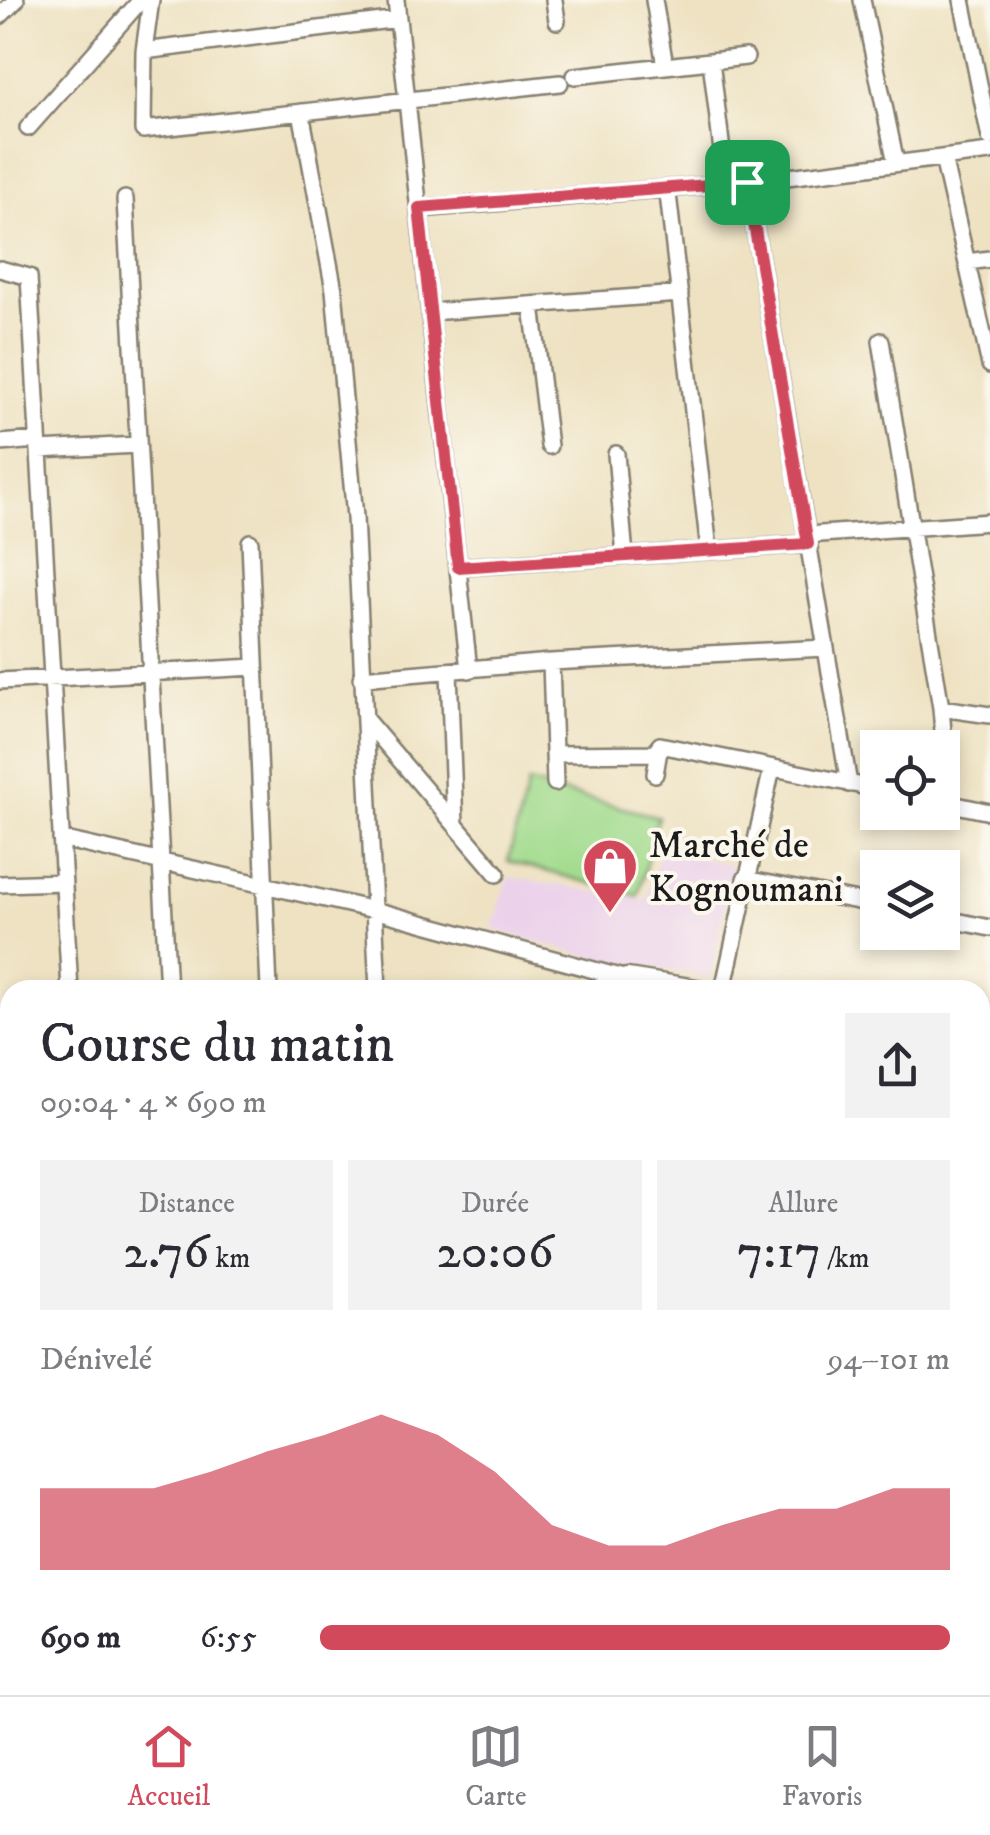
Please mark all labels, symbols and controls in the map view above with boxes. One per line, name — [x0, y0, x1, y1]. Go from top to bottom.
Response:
pin — [705, 140, 790, 225]
icon: arrive — [720, 155, 775, 210]
map controls — [860, 730, 960, 950]
button: locate — [860, 730, 960, 830]
place label: Marché de Kognoumani — [649, 822, 843, 914]
shop icon: Marché de Kognoumani — [580, 836, 640, 915]
button: layers — [860, 850, 960, 950]
text: Course du matin — [40, 1011, 394, 1080]
button: share — [845, 1013, 950, 1118]
text: 09:04 · 4 × 690 m — [40, 1083, 267, 1123]
text: Distance — [138, 1186, 235, 1221]
text: Durée — [461, 1186, 529, 1221]
text: Allure — [768, 1186, 838, 1221]
text: 2.76 — [123, 1221, 209, 1284]
text: 20:06 — [436, 1221, 554, 1284]
text: 7:17 — [737, 1221, 821, 1284]
text: km — [209, 1241, 250, 1276]
text: /km — [821, 1241, 870, 1276]
text: Dénivelé — [40, 1340, 152, 1380]
text: 94–101 m — [827, 1340, 950, 1380]
text: 690 m — [40, 1618, 121, 1658]
text: 6:55 — [200, 1618, 257, 1658]
tab: Accueil — [127, 1719, 210, 1814]
tab: Carte — [465, 1719, 527, 1814]
tab: Favoris — [782, 1719, 862, 1814]

